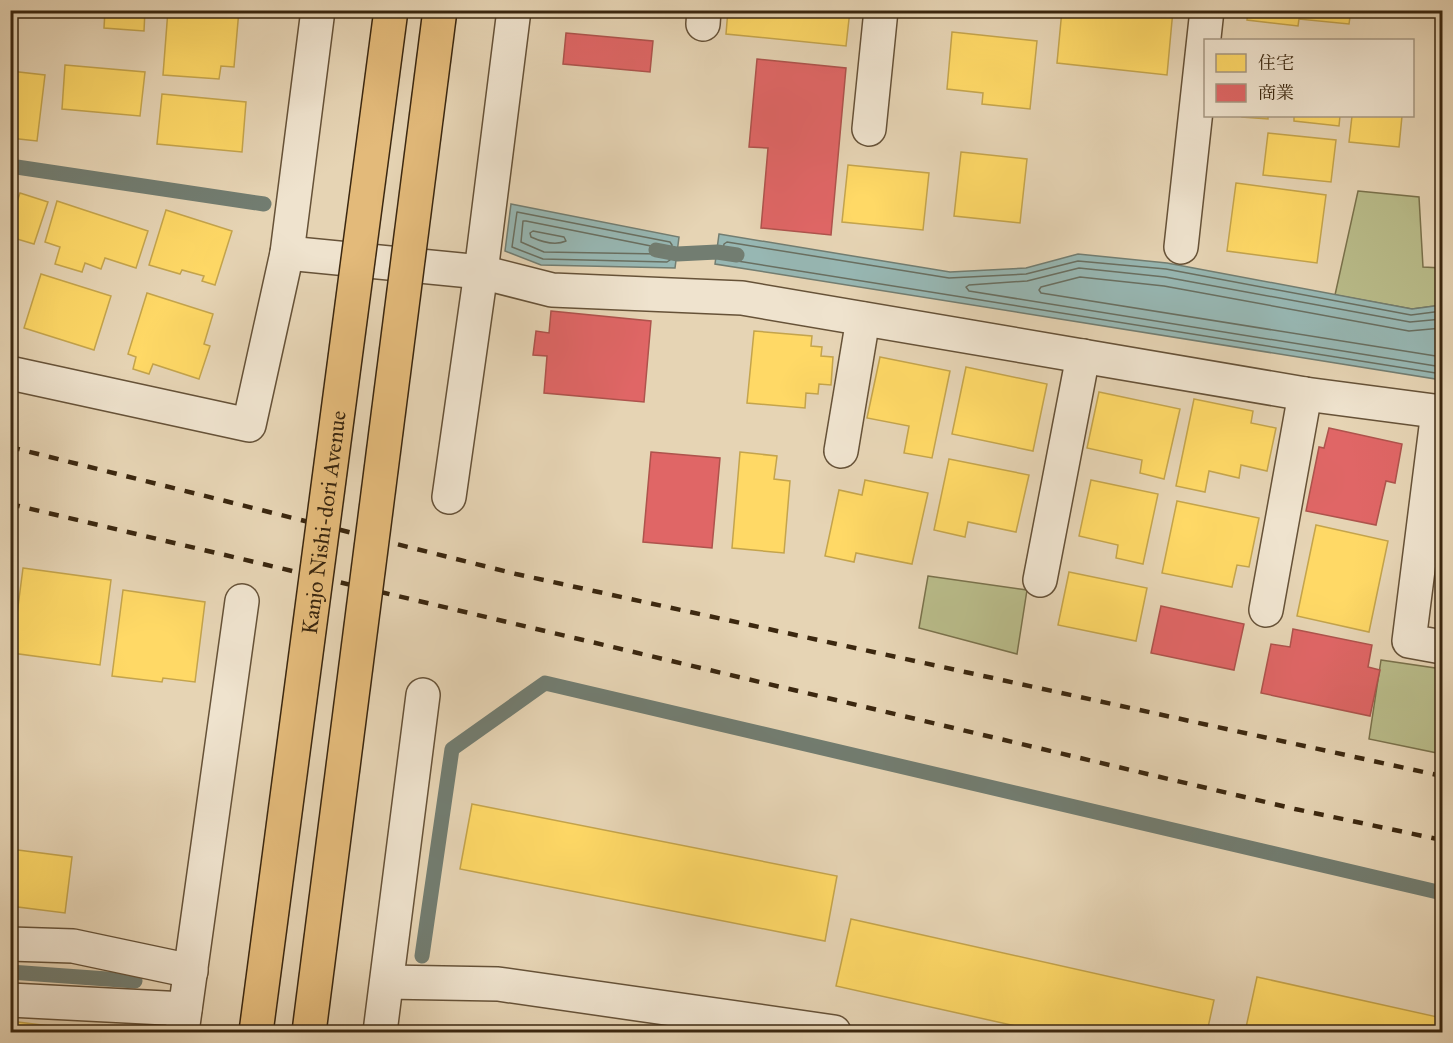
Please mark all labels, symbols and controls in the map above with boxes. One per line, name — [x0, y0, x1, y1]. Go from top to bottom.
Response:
legend — [1204, 39, 1414, 117]
text: 住宅 — [1258, 52, 1294, 74]
text: 商業 — [1258, 82, 1294, 104]
street label: Kanjo Nishi-dori Avenue — [295, 409, 351, 636]

